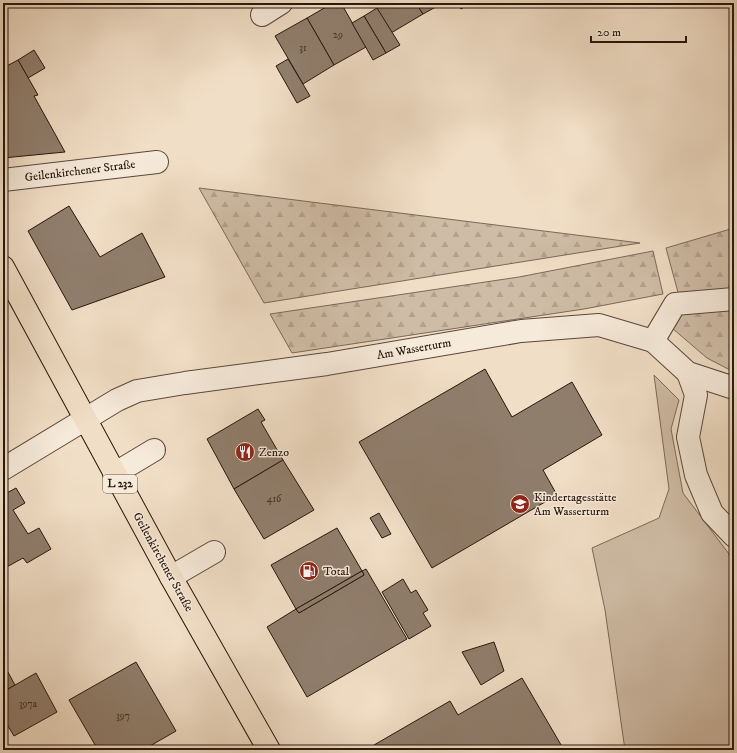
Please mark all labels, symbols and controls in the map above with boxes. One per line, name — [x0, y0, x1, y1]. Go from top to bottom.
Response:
scale bar — [591, 18, 686, 44]
text: 20 m — [597, 25, 621, 40]
house number: 29 — [333, 29, 343, 41]
house number: 31 — [299, 42, 307, 54]
street label: Geilenkirchener Straße — [24, 157, 136, 185]
street label: Am Wasserturm — [376, 335, 452, 363]
restaurant icon: Zenzo — [234, 441, 256, 463]
place label: Zenzo — [259, 445, 289, 460]
road number: L 232 — [103, 475, 137, 493]
place label: Kindertagesstätte Am Wasserturm — [534, 490, 617, 519]
house number: 416 — [267, 493, 282, 505]
school or university icon: Kindertagesstätte Am Wasserturm — [509, 493, 531, 515]
street label: Geilenkirchener Straße — [129, 510, 197, 614]
fuel station icon: Total — [298, 560, 320, 582]
place label: Total — [323, 564, 350, 579]
house number: 397a — [19, 698, 38, 710]
house number: 397 — [116, 710, 130, 722]

